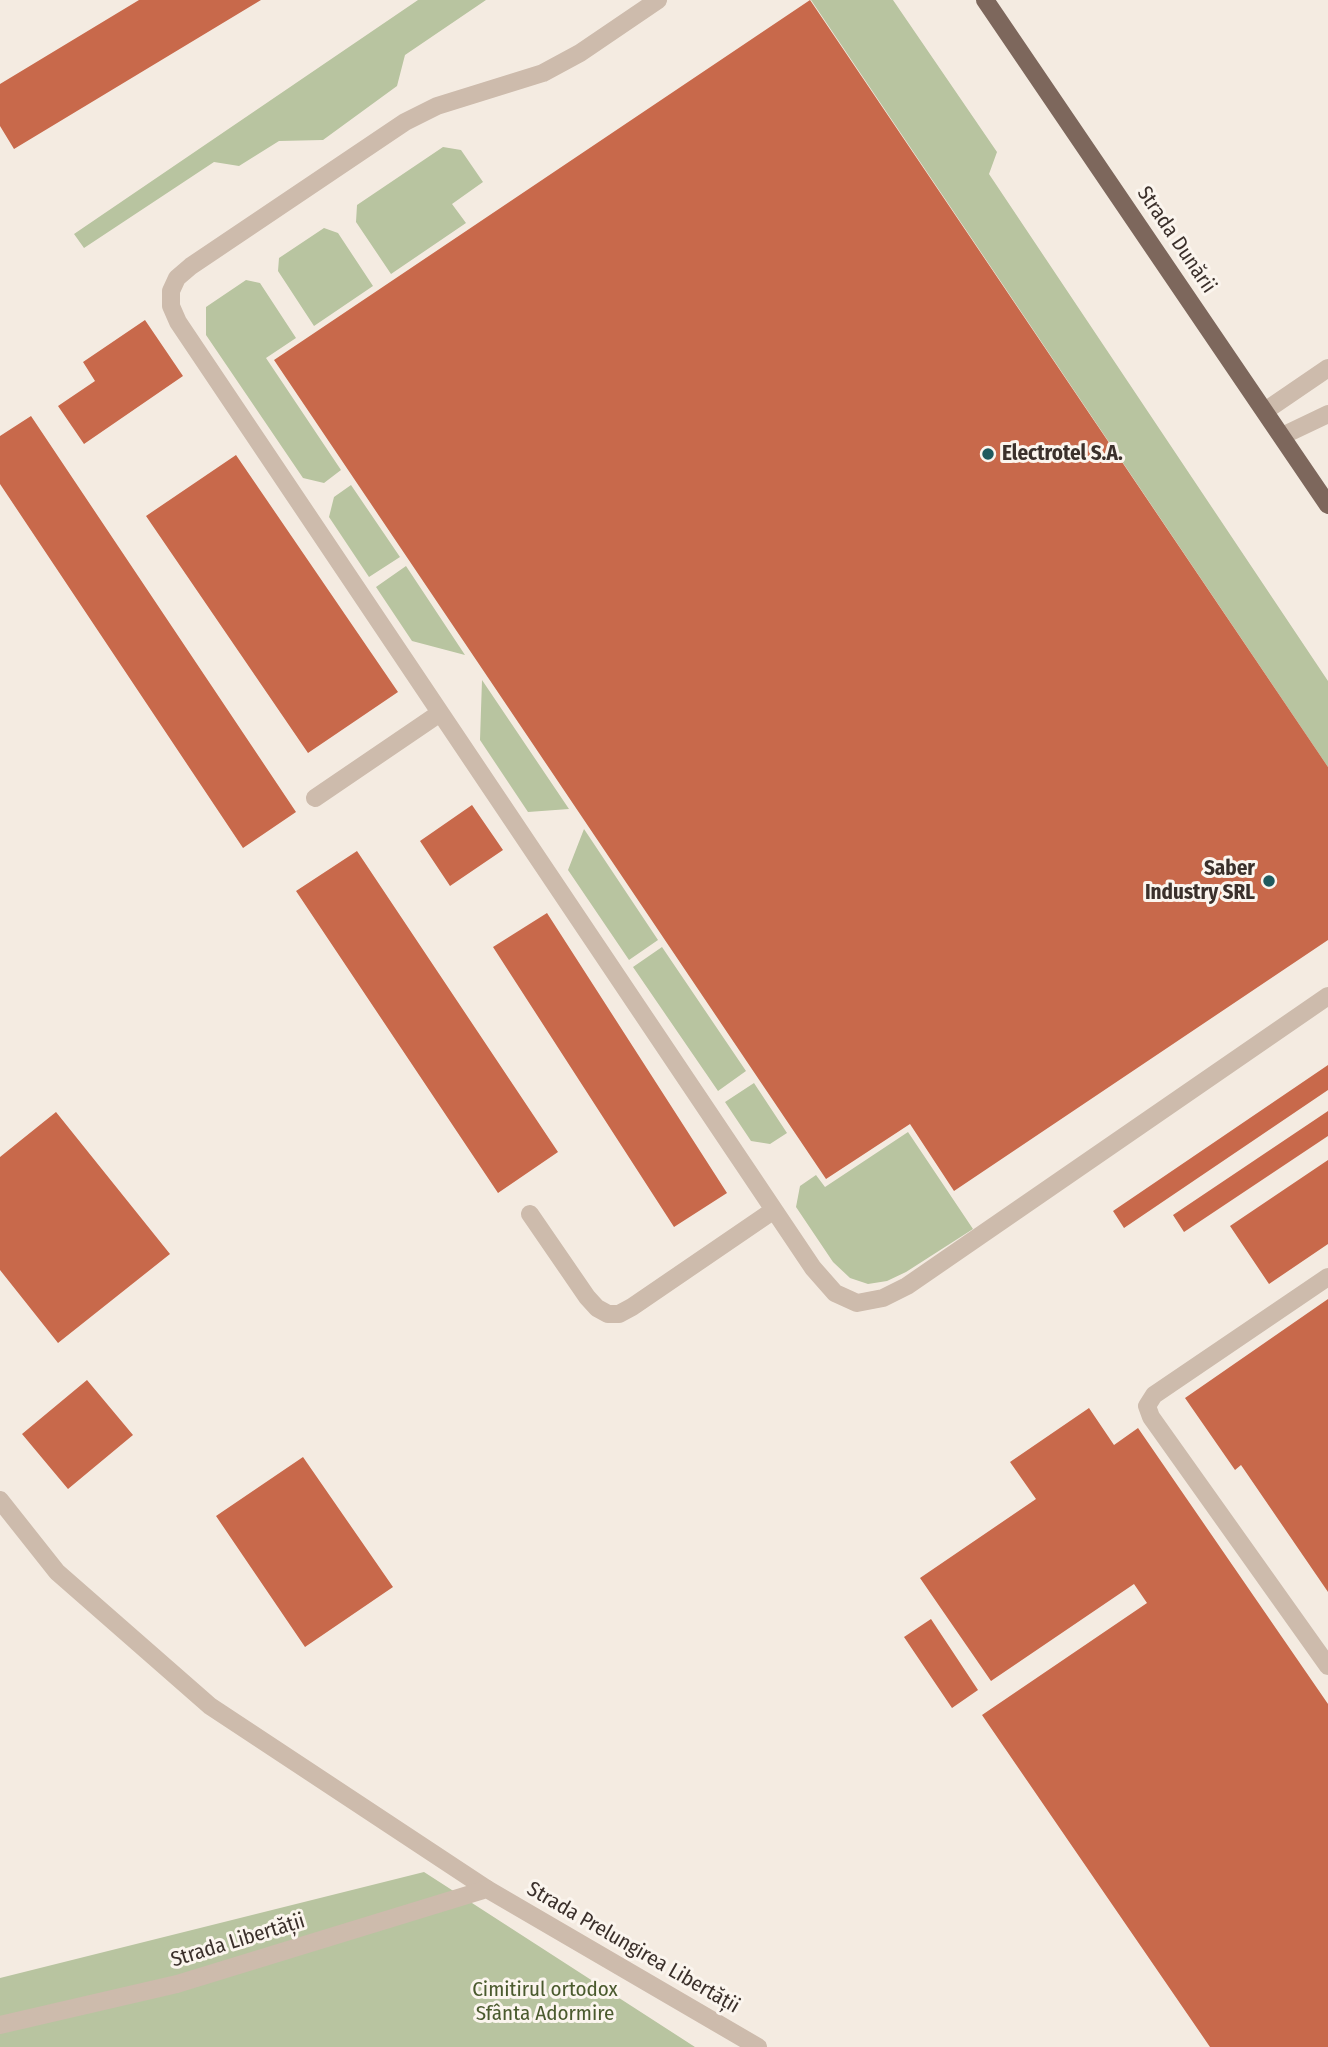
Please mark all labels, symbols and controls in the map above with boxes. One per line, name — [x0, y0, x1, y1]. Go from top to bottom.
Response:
street label: Strada Dunării — [1131, 182, 1221, 298]
place label: Electrotel S.A. — [1002, 441, 1123, 467]
marker: Electrotel S.A. — [980, 446, 996, 462]
place label: Saber Industry SRL — [1145, 856, 1255, 906]
marker: Saber Industry SRL — [1261, 873, 1277, 889]
street label: Strada Prelungirea Libertății — [522, 1877, 744, 2019]
street label: Strada Libertății — [168, 1909, 308, 1973]
park label: Cimitirul ortodox Sfânta Adormire — [472, 1977, 618, 2027]

